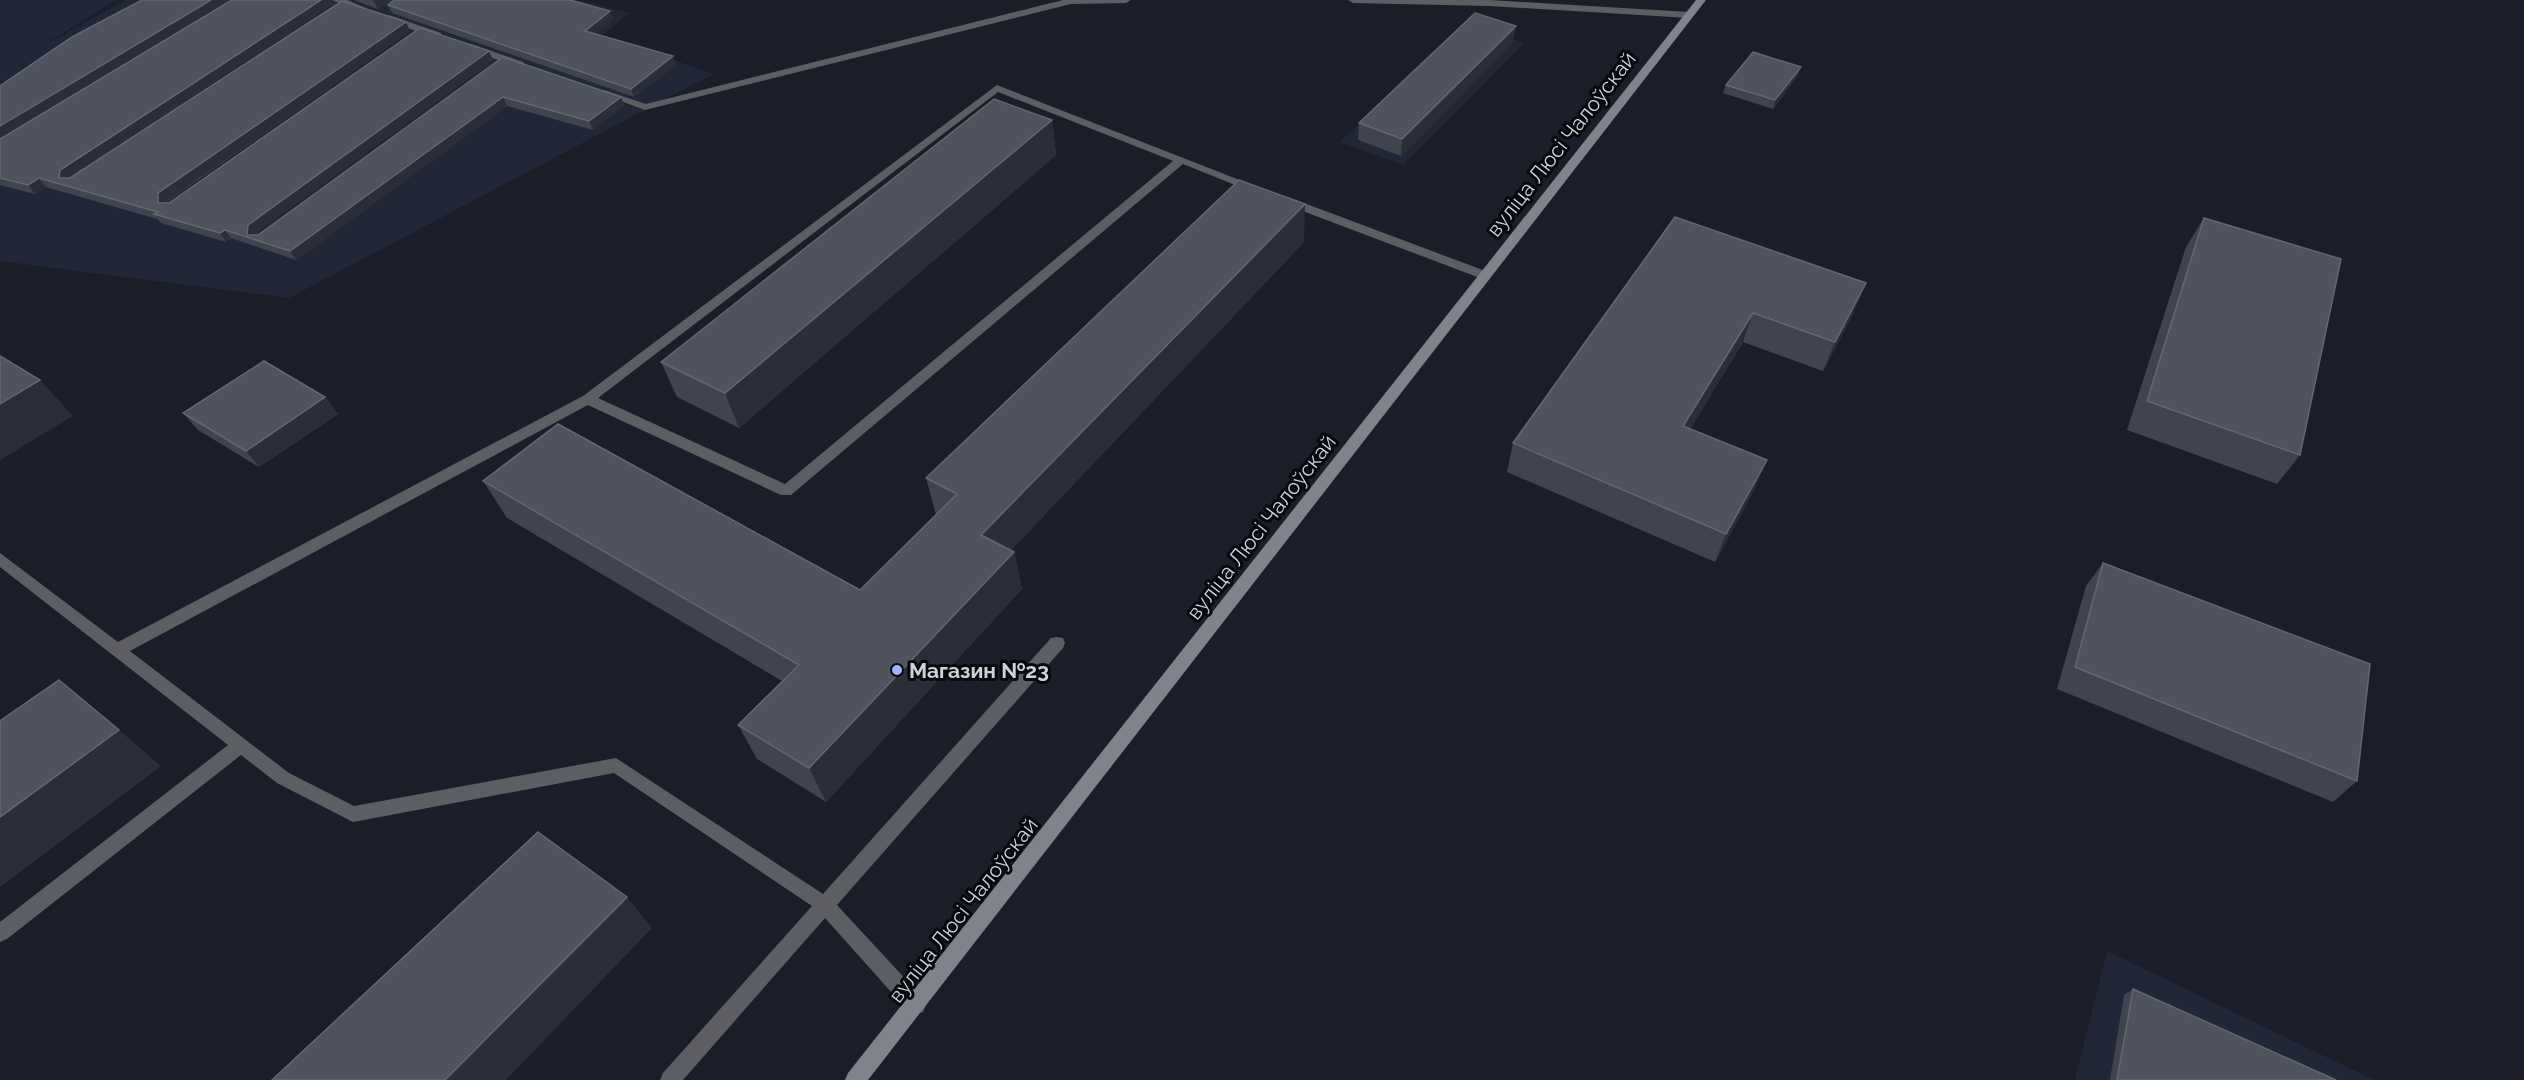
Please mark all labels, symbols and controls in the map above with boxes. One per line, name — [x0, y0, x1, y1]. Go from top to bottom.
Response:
street label: вуліца Люсі Чалоўскай — [1481, 47, 1641, 241]
street label: вуліца Люсі Чалоўскай — [1181, 430, 1341, 624]
place label: Магазин №23 — [909, 658, 1049, 683]
marker: Магазин №23 — [890, 663, 904, 677]
street label: вуліца Люсі Чалоўскай — [883, 813, 1043, 1007]

